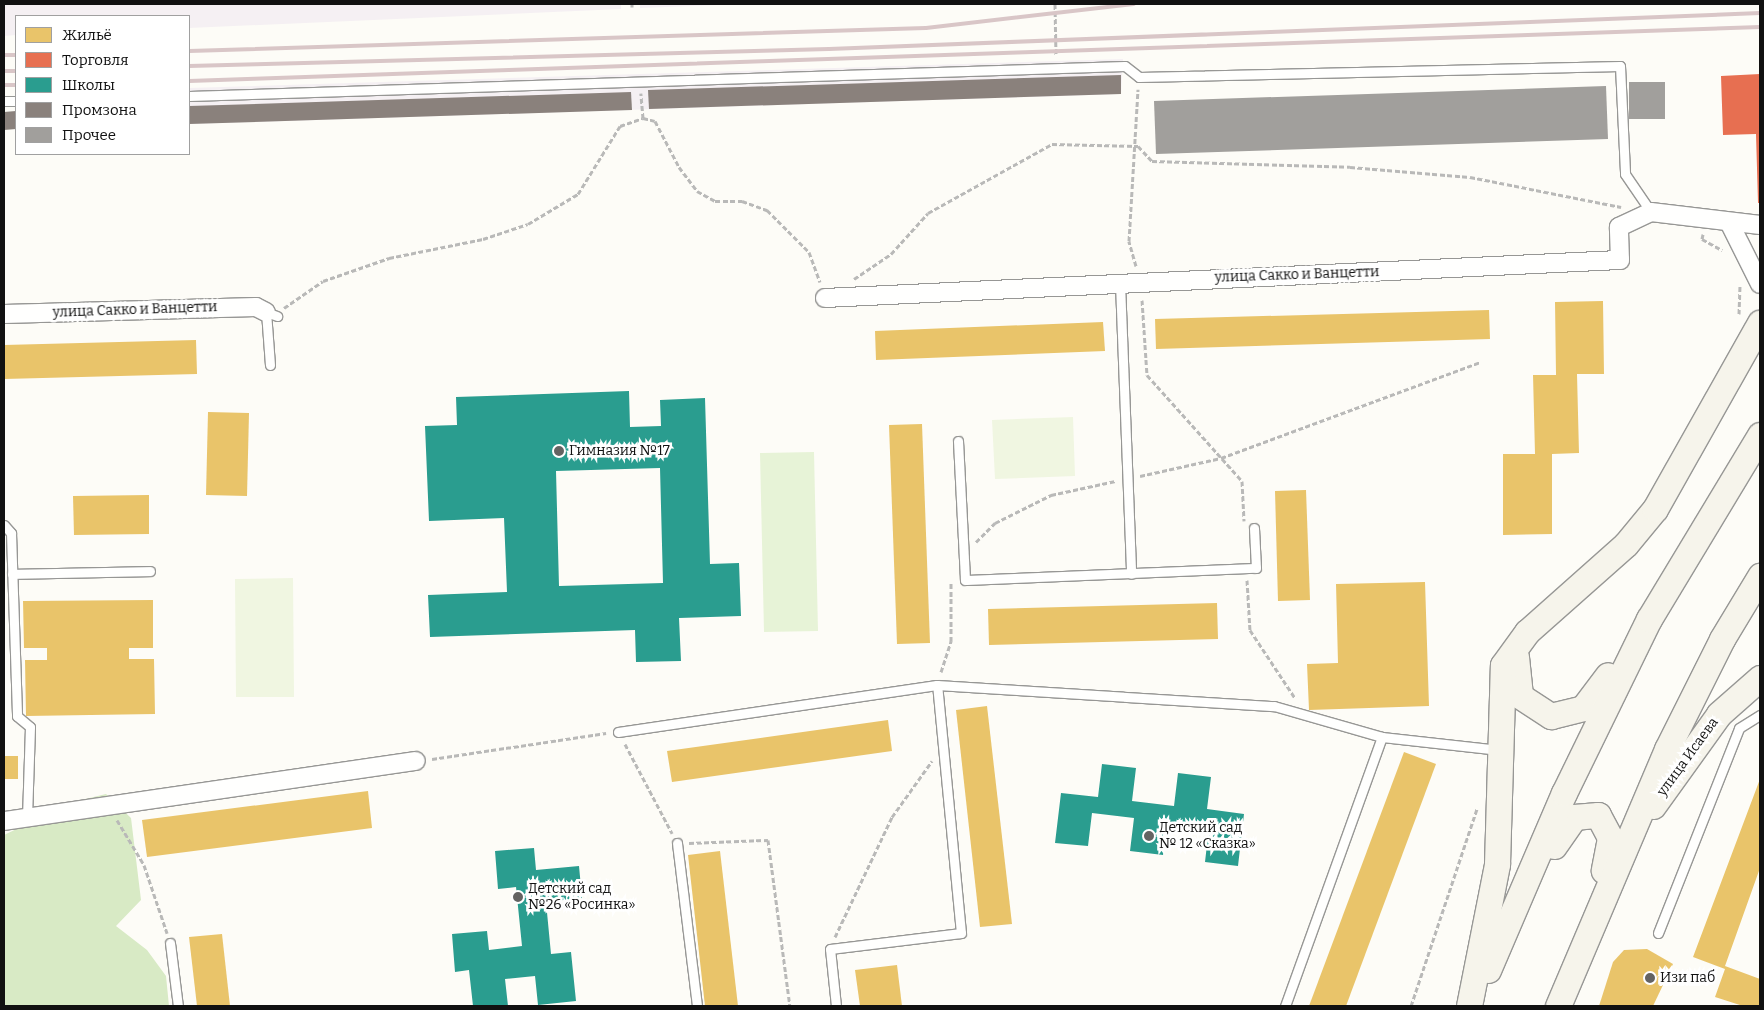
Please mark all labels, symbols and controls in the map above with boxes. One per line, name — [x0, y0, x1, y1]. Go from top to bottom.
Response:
legend — [15, 15, 190, 155]
text: Жильё — [62, 26, 112, 44]
text: Торговля — [62, 51, 129, 69]
text: Школы — [62, 76, 115, 94]
text: Промзона — [62, 101, 137, 119]
text: Прочее — [62, 126, 116, 144]
street label: улица Сакко и Ванцетти — [1214, 264, 1380, 286]
street label: улица Сакко и Ванцетти — [52, 299, 218, 321]
place label: Гимназия №17 — [569, 443, 670, 459]
marker: Гимназия №17 — [553, 445, 565, 457]
street label: улица Исаева — [1654, 714, 1722, 800]
place label: Детский сад № 12 «Сказка» — [1159, 820, 1256, 852]
marker: Детский сад № 12 «Сказка» — [1143, 830, 1155, 842]
place label: Детский сад №26 «Росинка» — [528, 881, 635, 914]
marker: Детский сад №26 «Росинка» — [512, 891, 524, 903]
place label: Изи паб — [1660, 970, 1715, 986]
marker: Изи паб — [1644, 972, 1656, 984]

